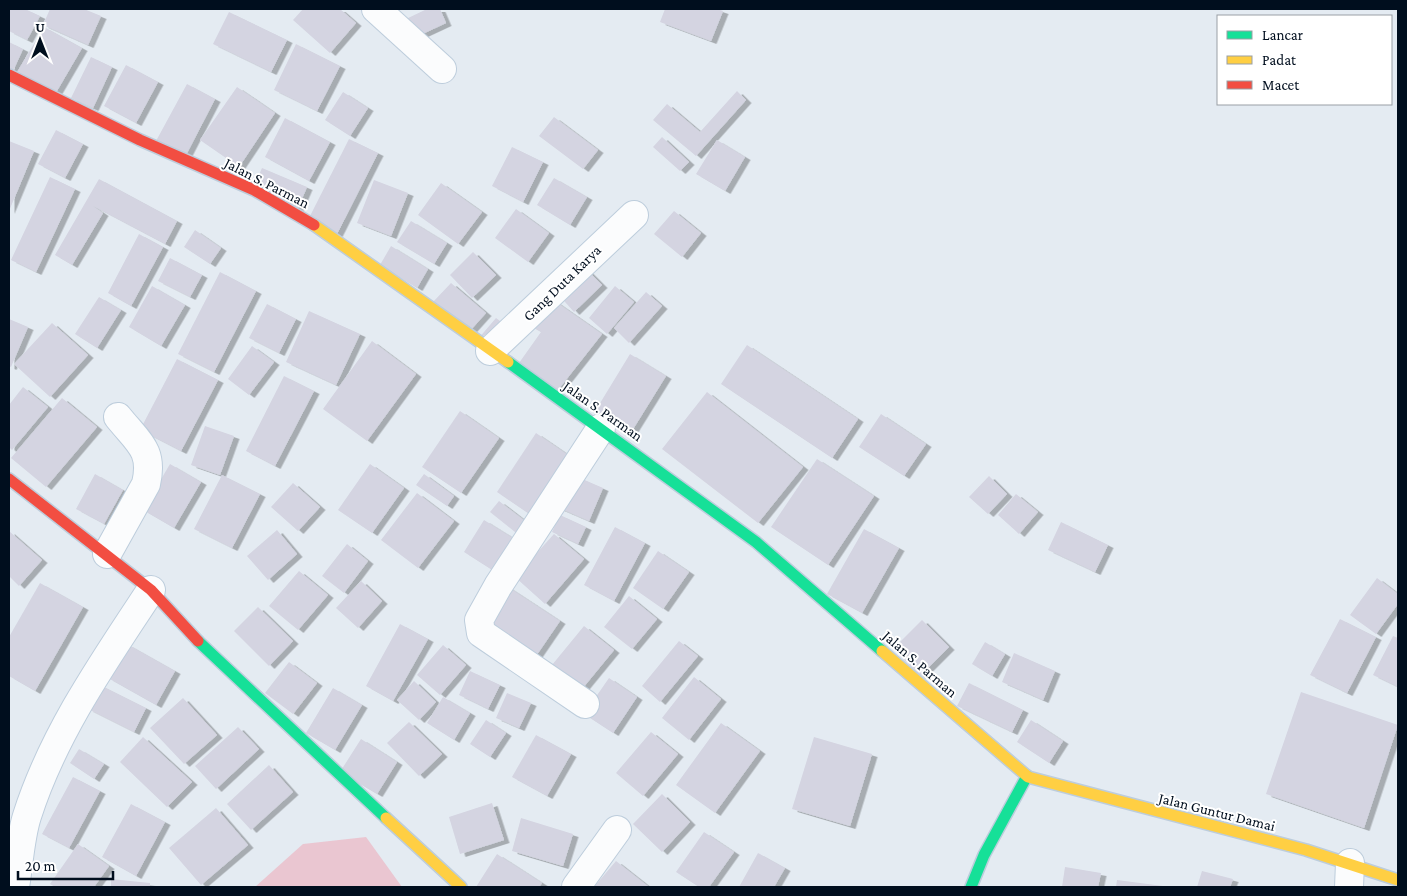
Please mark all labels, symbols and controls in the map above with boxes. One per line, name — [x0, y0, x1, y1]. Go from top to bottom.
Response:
north arrow — [15, 15, 65, 65]
legend — [1217, 15, 1392, 105]
text: U — [35, 19, 45, 35]
text: Lancar — [1262, 27, 1304, 43]
text: Padat — [1262, 52, 1297, 68]
text: Macet — [1262, 77, 1300, 93]
street label: Jalan S. Parman — [220, 154, 312, 212]
street label: Gang Duta Karya — [520, 242, 605, 325]
street label: Jalan S. Parman — [558, 377, 646, 445]
street label: Jalan S. Parman — [878, 626, 960, 701]
street label: Jalan Guntur Damai — [1155, 789, 1277, 835]
scale bar — [18, 848, 112, 880]
text: 20 m — [25, 858, 56, 874]

